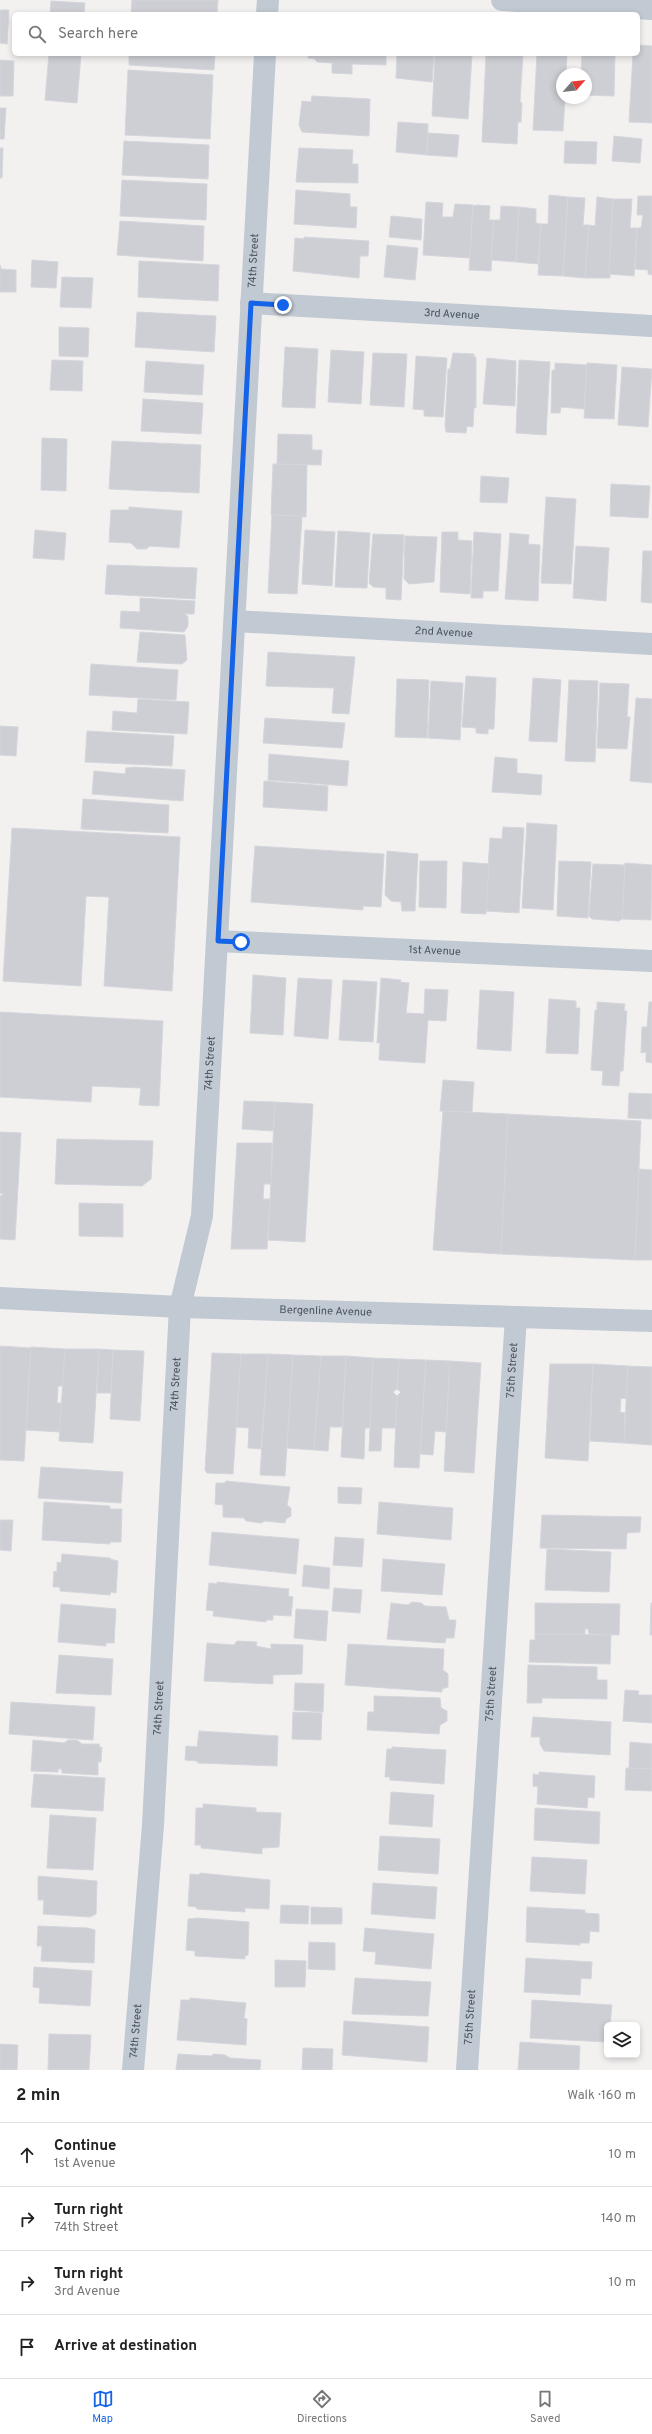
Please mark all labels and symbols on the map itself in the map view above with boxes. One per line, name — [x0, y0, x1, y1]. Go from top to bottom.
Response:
north arrow — [556, 68, 592, 104]
street label: 74th Street — [245, 233, 262, 288]
route end — [274, 296, 292, 314]
street label: 3rd Avenue — [423, 306, 480, 323]
street label: 2nd Avenue — [414, 624, 473, 641]
route start — [232, 933, 250, 951]
street label: 1st Avenue — [408, 943, 461, 959]
street label: 74th Street — [202, 1036, 219, 1091]
street label: Bergenline Avenue — [279, 1303, 372, 1320]
street label: 75th Street — [504, 1342, 521, 1399]
street label: 74th Street — [168, 1357, 184, 1412]
street label: 75th Street — [483, 1666, 500, 1722]
street label: 74th Street — [151, 1680, 168, 1736]
street label: 75th Street — [462, 1989, 479, 2045]
street label: 74th Street — [127, 2003, 145, 2059]

